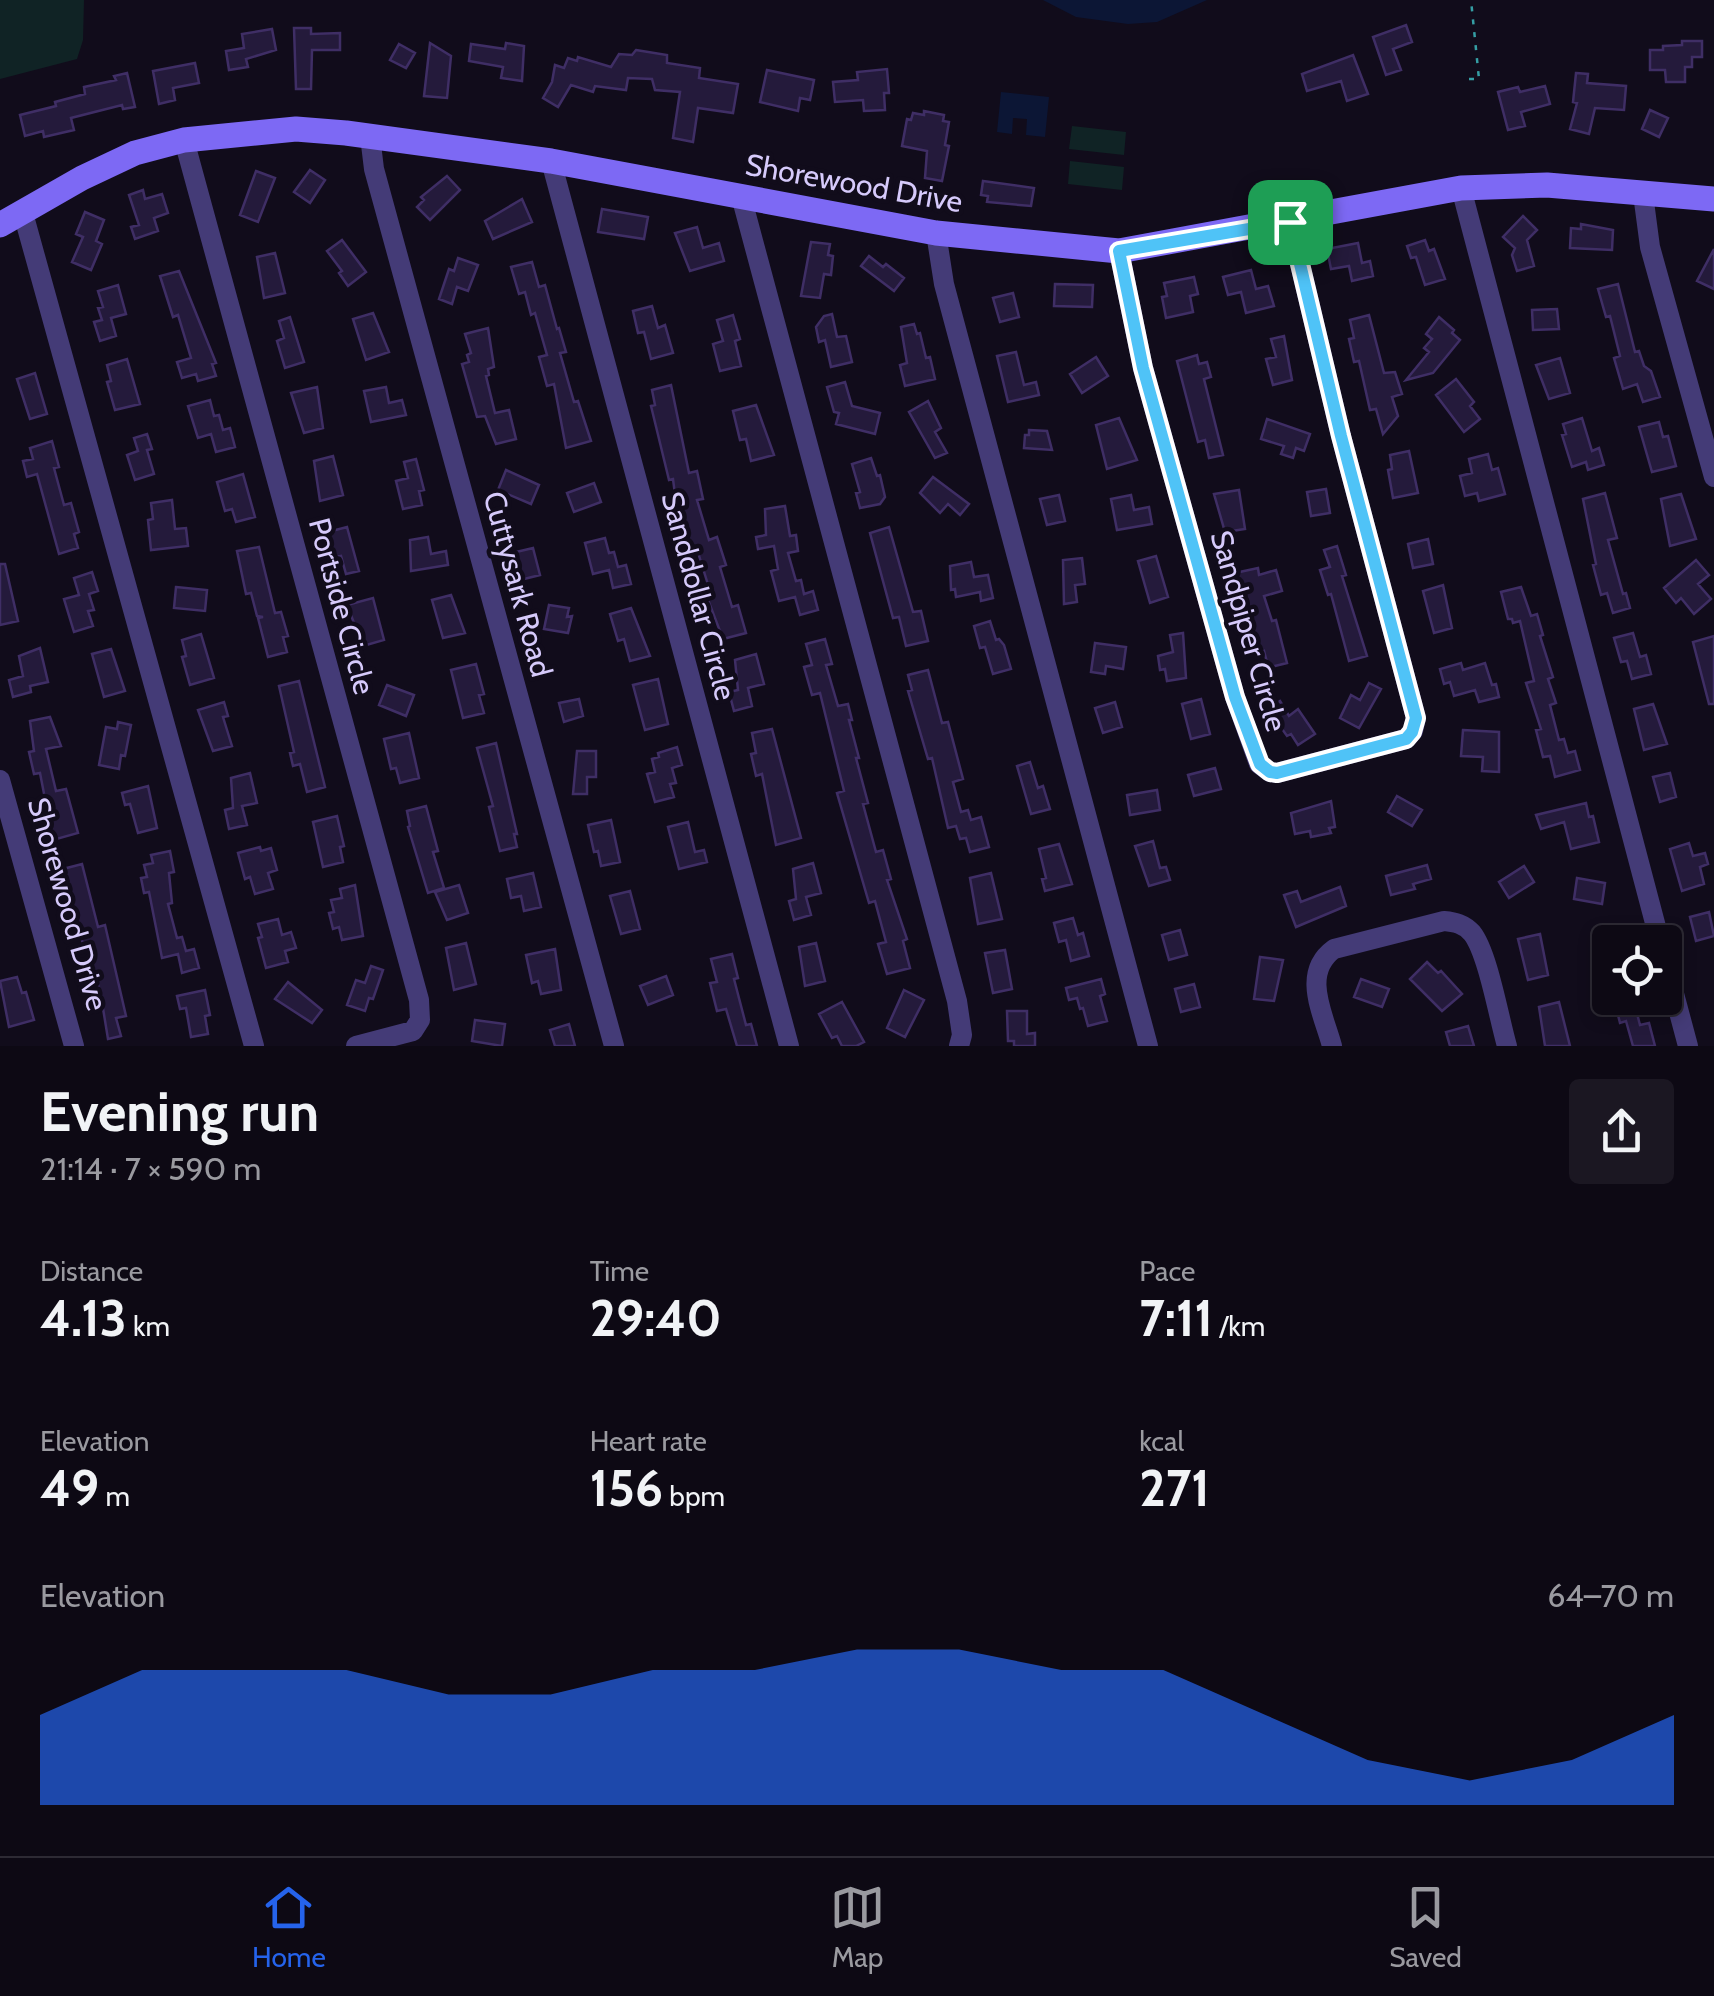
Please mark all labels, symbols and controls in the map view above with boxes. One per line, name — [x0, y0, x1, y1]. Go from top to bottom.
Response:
street label: Shorewood Drive — [743, 146, 965, 220]
pin — [1248, 180, 1333, 265]
icon: arrive — [1263, 195, 1318, 250]
street label: Cuttysark Road — [475, 487, 561, 681]
street label: Sanddollar Circle — [653, 488, 745, 704]
street label: Portside Circle — [301, 514, 383, 698]
street label: Sandpiper Circle — [1203, 526, 1295, 736]
street label: Shorewood Drive — [20, 793, 116, 1015]
map controls — [1592, 925, 1682, 1015]
button: locate — [1592, 925, 1682, 1015]
text: Evening run — [40, 1078, 319, 1145]
button: share — [1569, 1079, 1674, 1184]
text: 21:14 · 7 × 590 m — [40, 1149, 261, 1188]
text: Distance — [40, 1254, 143, 1288]
text: Time — [590, 1254, 649, 1288]
text: Pace — [1139, 1254, 1195, 1288]
text: 4.13 — [40, 1288, 127, 1349]
text: 29:40 — [590, 1288, 722, 1349]
text: 7:11 — [1139, 1288, 1213, 1349]
text: km — [127, 1309, 170, 1343]
text: /km — [1213, 1309, 1265, 1343]
text: Elevation — [40, 1424, 149, 1458]
text: Heart rate — [590, 1424, 707, 1458]
text: kcal — [1139, 1424, 1184, 1458]
text: 49 — [40, 1458, 99, 1519]
text: 156 — [590, 1458, 663, 1519]
text: 271 — [1139, 1458, 1210, 1519]
text: m — [99, 1479, 130, 1513]
text: bpm — [663, 1479, 725, 1513]
text: Elevation — [40, 1576, 165, 1615]
text: 64–70 m — [1547, 1576, 1674, 1615]
tab: Home — [252, 1880, 326, 1974]
tab: Map — [830, 1880, 885, 1974]
tab: Saved — [1389, 1880, 1462, 1974]

